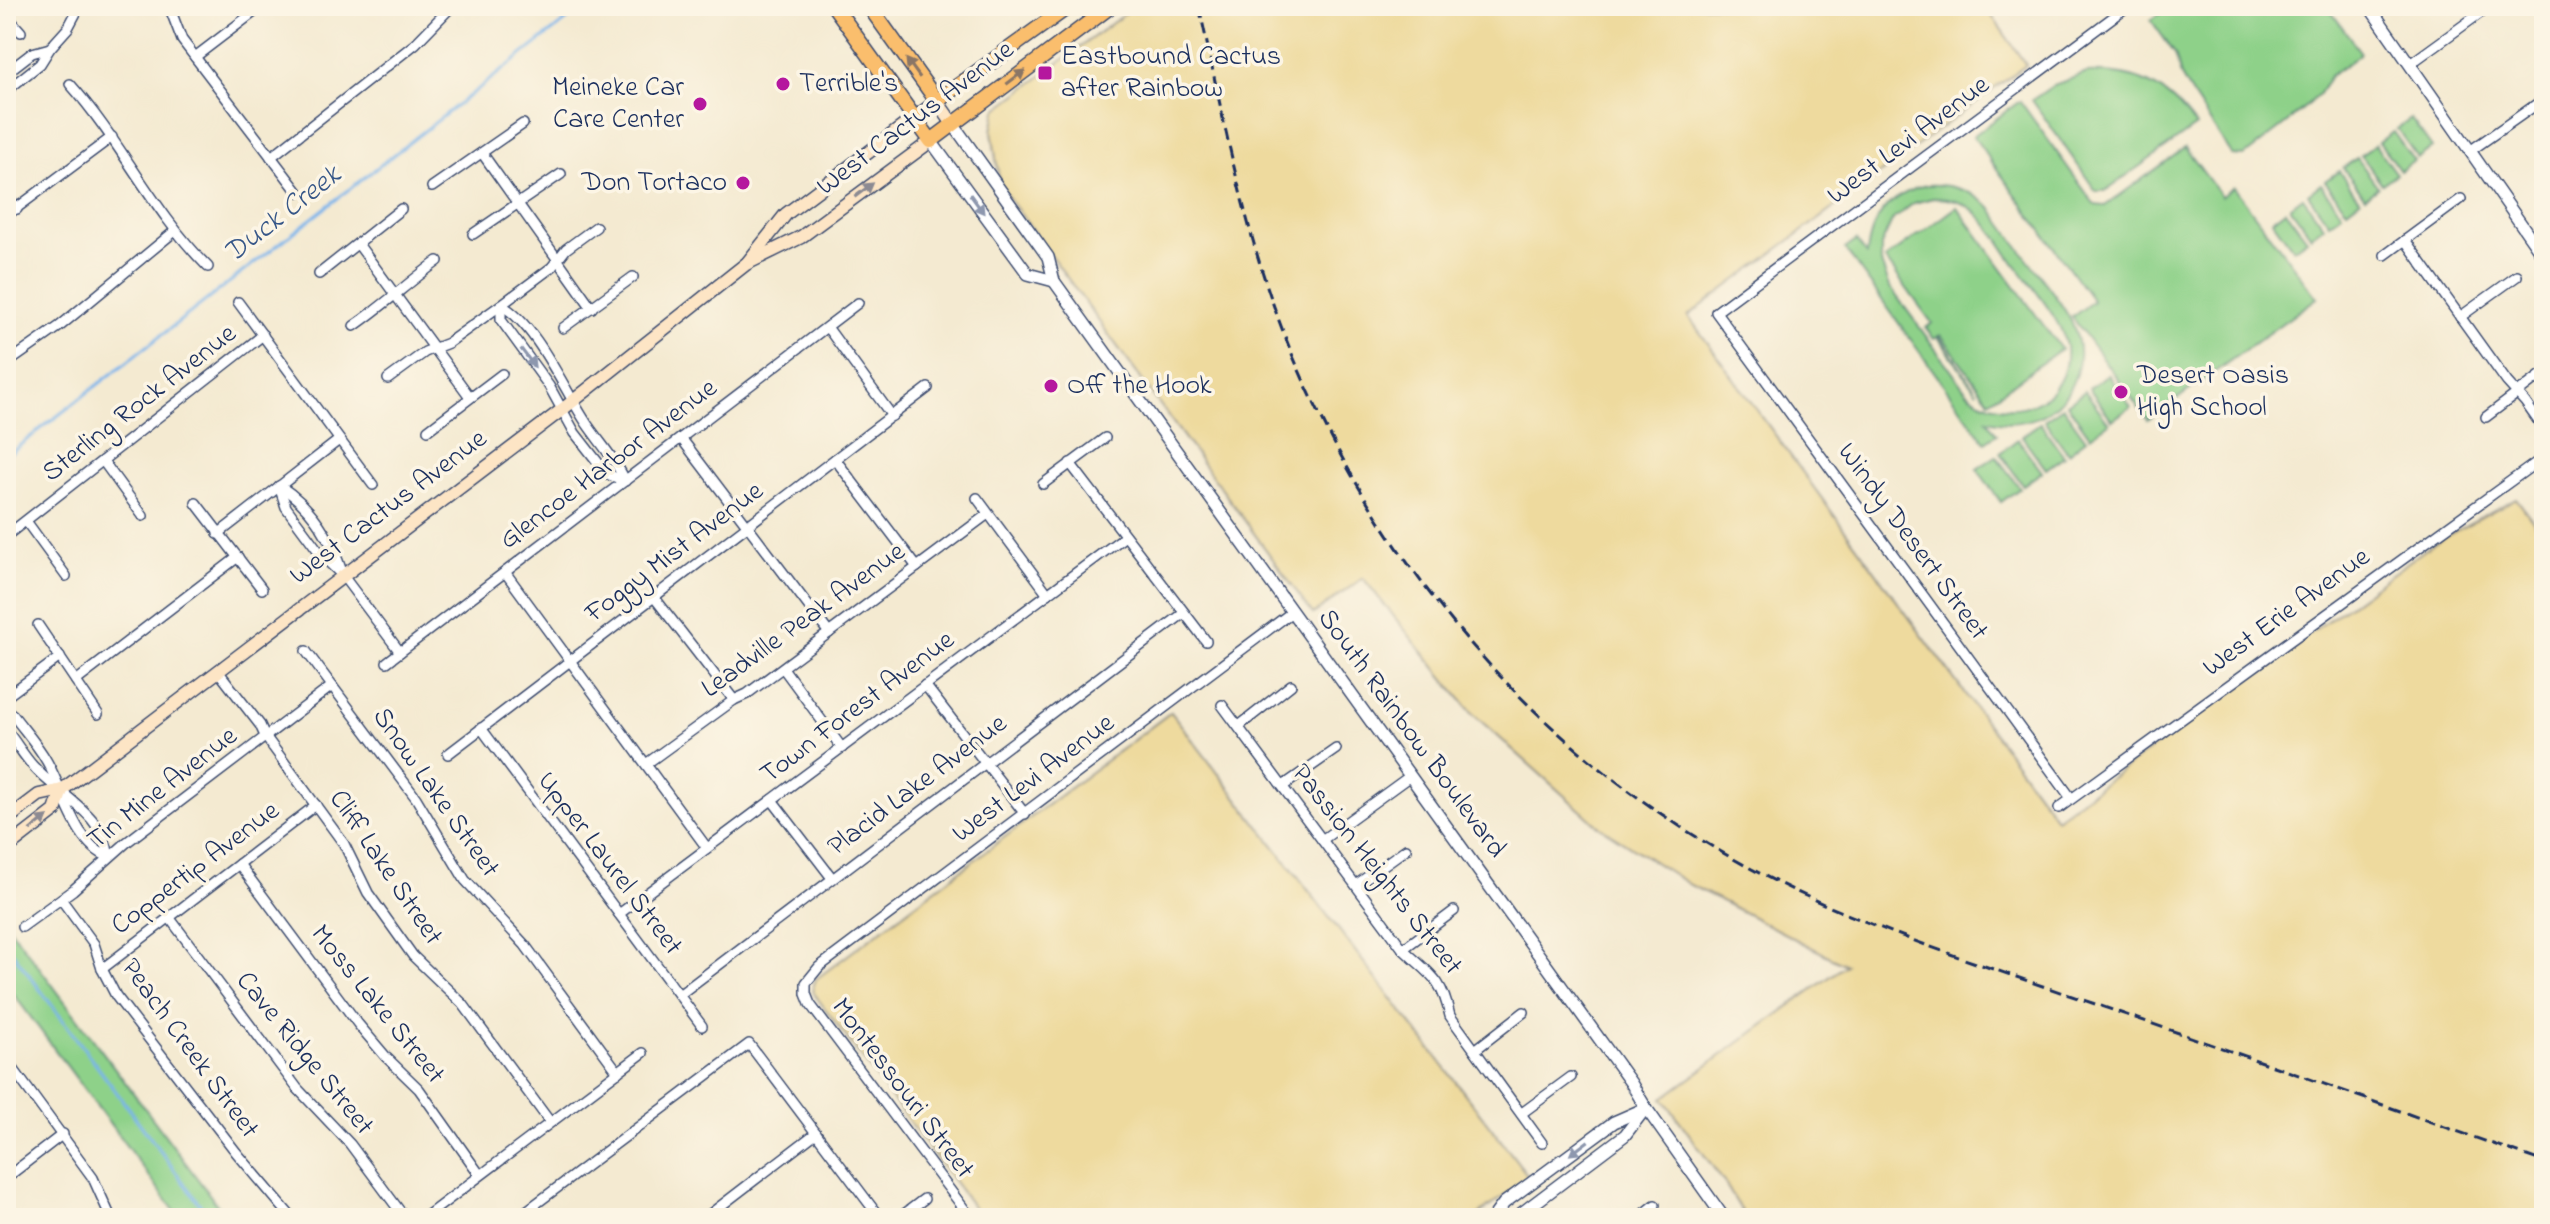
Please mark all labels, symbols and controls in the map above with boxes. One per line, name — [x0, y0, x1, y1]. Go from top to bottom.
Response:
street label: West Cactus Avenue — [809, 31, 1024, 207]
place label: Eastbound Cactus after Rainbow — [1061, 37, 1281, 110]
one-way arrow — [906, 57, 921, 78]
place label: Terrible's — [799, 64, 898, 105]
marker: Eastbound Cactus after Rainbow — [1036, 64, 1054, 82]
street label: West Levi Avenue — [1819, 66, 1999, 216]
place label: Meineke Car Care Center — [552, 68, 684, 141]
one-way arrow — [1006, 70, 1026, 86]
marker: Terrible's — [774, 75, 792, 93]
marker: Meineke Car Care Center — [691, 95, 709, 113]
water label: Duck Creek — [215, 154, 353, 275]
place label: Don Tortaco — [580, 163, 727, 204]
marker: Don Tortaco — [734, 174, 752, 192]
one-way arrow — [853, 183, 874, 198]
one-way arrow — [968, 193, 984, 214]
street label: Sterling Rock Avenue — [34, 315, 246, 493]
one-way arrow — [520, 348, 536, 368]
place label: Desert Oasis High School — [2136, 356, 2289, 429]
place label: Off the Hook — [1067, 366, 1212, 407]
street label: Glencoe Harbor Avenue — [491, 369, 727, 561]
marker: Off the Hook — [1042, 377, 1060, 395]
marker: Desert Oasis High School — [2112, 383, 2130, 401]
street label: West Cactus Avenue — [282, 420, 497, 596]
street label: Windy Desert Street — [1826, 435, 1998, 649]
street label: Foggy Mist Avenue — [576, 472, 773, 634]
street label: Leadville Peak Avenue — [693, 533, 915, 709]
street label: West Erie Avenue — [2195, 538, 2380, 688]
street label: South Rainbow Boulevard — [1306, 601, 1516, 867]
street label: Town Forest Avenue — [752, 621, 964, 795]
street label: Snow Lake Street — [361, 700, 509, 886]
street label: Placid Lake Avenue — [820, 704, 1017, 867]
street label: West Levi Avenue — [944, 704, 1124, 854]
street label: Tin Mine Avenue — [79, 717, 247, 861]
street label: Passion Heights Street — [1280, 756, 1472, 984]
street label: Upper Laurel Street — [526, 763, 692, 965]
street label: Cliff Lake Street — [318, 782, 452, 954]
street label: Coppertip Avenue — [103, 792, 289, 946]
one-way arrow — [29, 816, 49, 832]
street label: Moss Lake Street — [300, 916, 454, 1094]
street label: Peach Creek Street — [110, 950, 268, 1148]
street label: Cave Ridge Street — [225, 963, 383, 1145]
street label: Montessouri Street — [820, 990, 984, 1188]
one-way arrow — [1569, 1139, 1589, 1155]

